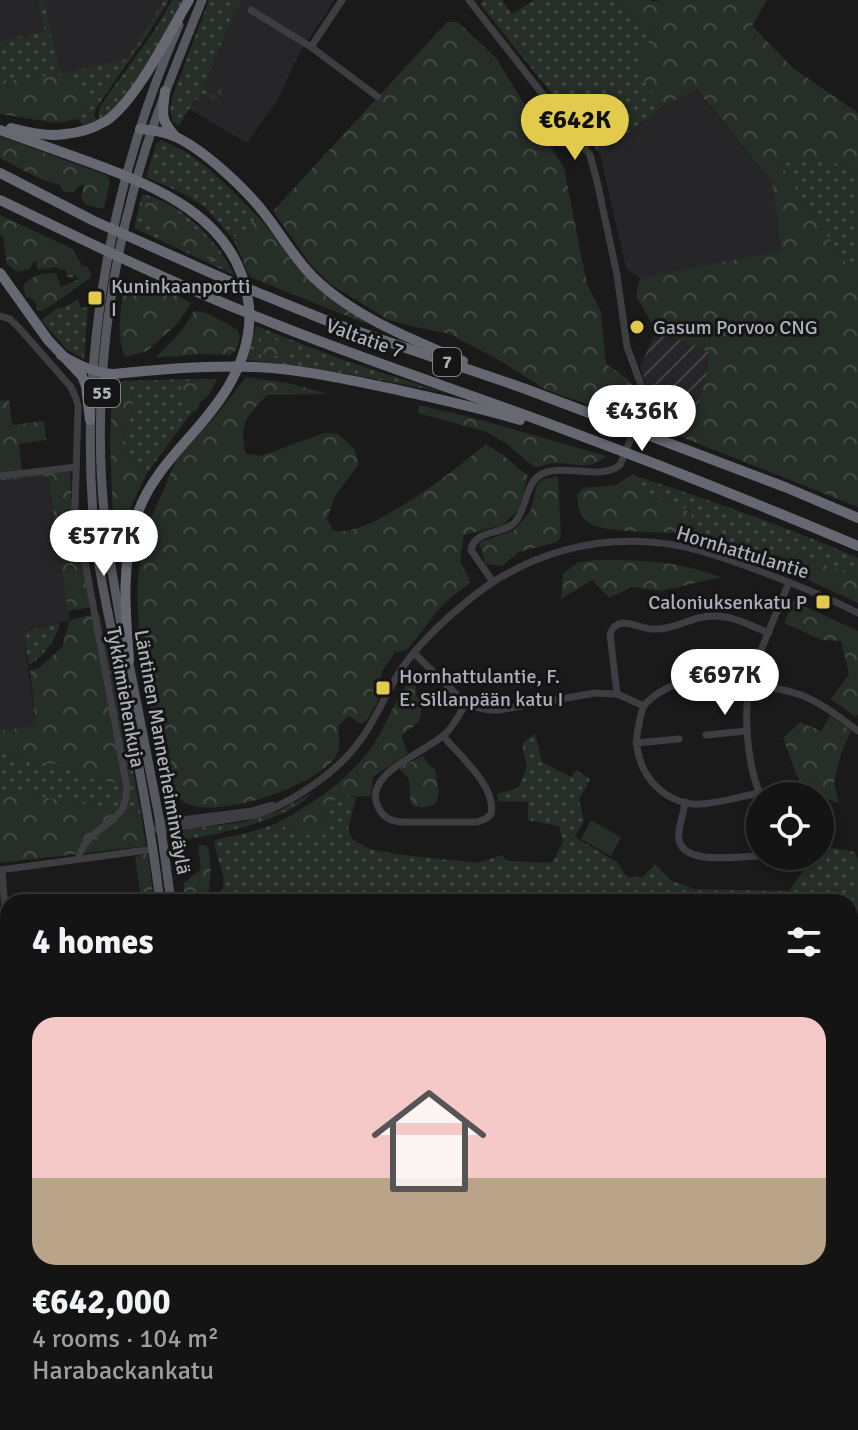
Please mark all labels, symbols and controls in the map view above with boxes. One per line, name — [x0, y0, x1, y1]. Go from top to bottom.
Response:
pin: €642K — [519, 94, 631, 162]
text: €642K — [539, 104, 611, 136]
place label: Kuninkaanportti I — [111, 274, 250, 322]
marker: Kuninkaanportti I — [86, 289, 104, 307]
street label: Valtatie 7 — [322, 313, 407, 364]
place label: Gasum Porvoo CNG — [653, 315, 818, 340]
marker: Gasum Porvoo CNG — [628, 318, 646, 336]
road number: 7 — [433, 348, 461, 376]
road number: 55 — [84, 379, 120, 407]
pin: €436K — [586, 385, 698, 453]
text: €436K — [606, 395, 678, 427]
pin: €577K — [48, 510, 160, 578]
text: €577K — [68, 520, 140, 552]
street label: Hornhattulantie — [673, 520, 812, 585]
place label: Caloniuksenkatu P — [648, 590, 807, 615]
marker: Caloniuksenkatu P — [814, 593, 832, 611]
street label: Tykkimiehenkuja — [101, 625, 150, 769]
street label: Läntinen Mannerheiminväylä — [129, 628, 196, 876]
pin: €697K — [669, 649, 781, 717]
text: €697K — [689, 659, 761, 691]
place label: Hornhattulantie, F. E. Sillanpään katu I — [399, 664, 563, 712]
marker: Hornhattulantie, F. E. Sillanpään katu I — [374, 679, 392, 697]
map controls — [746, 782, 834, 870]
button: locate — [746, 782, 834, 870]
icon: filters — [782, 920, 826, 964]
text: 4 homes — [32, 921, 153, 963]
icon: home — [357, 1069, 501, 1213]
text: €642,000 — [32, 1281, 171, 1323]
text: 4 rooms · 104 m² — [32, 1323, 219, 1355]
text: Harabackankatu — [32, 1355, 214, 1387]

